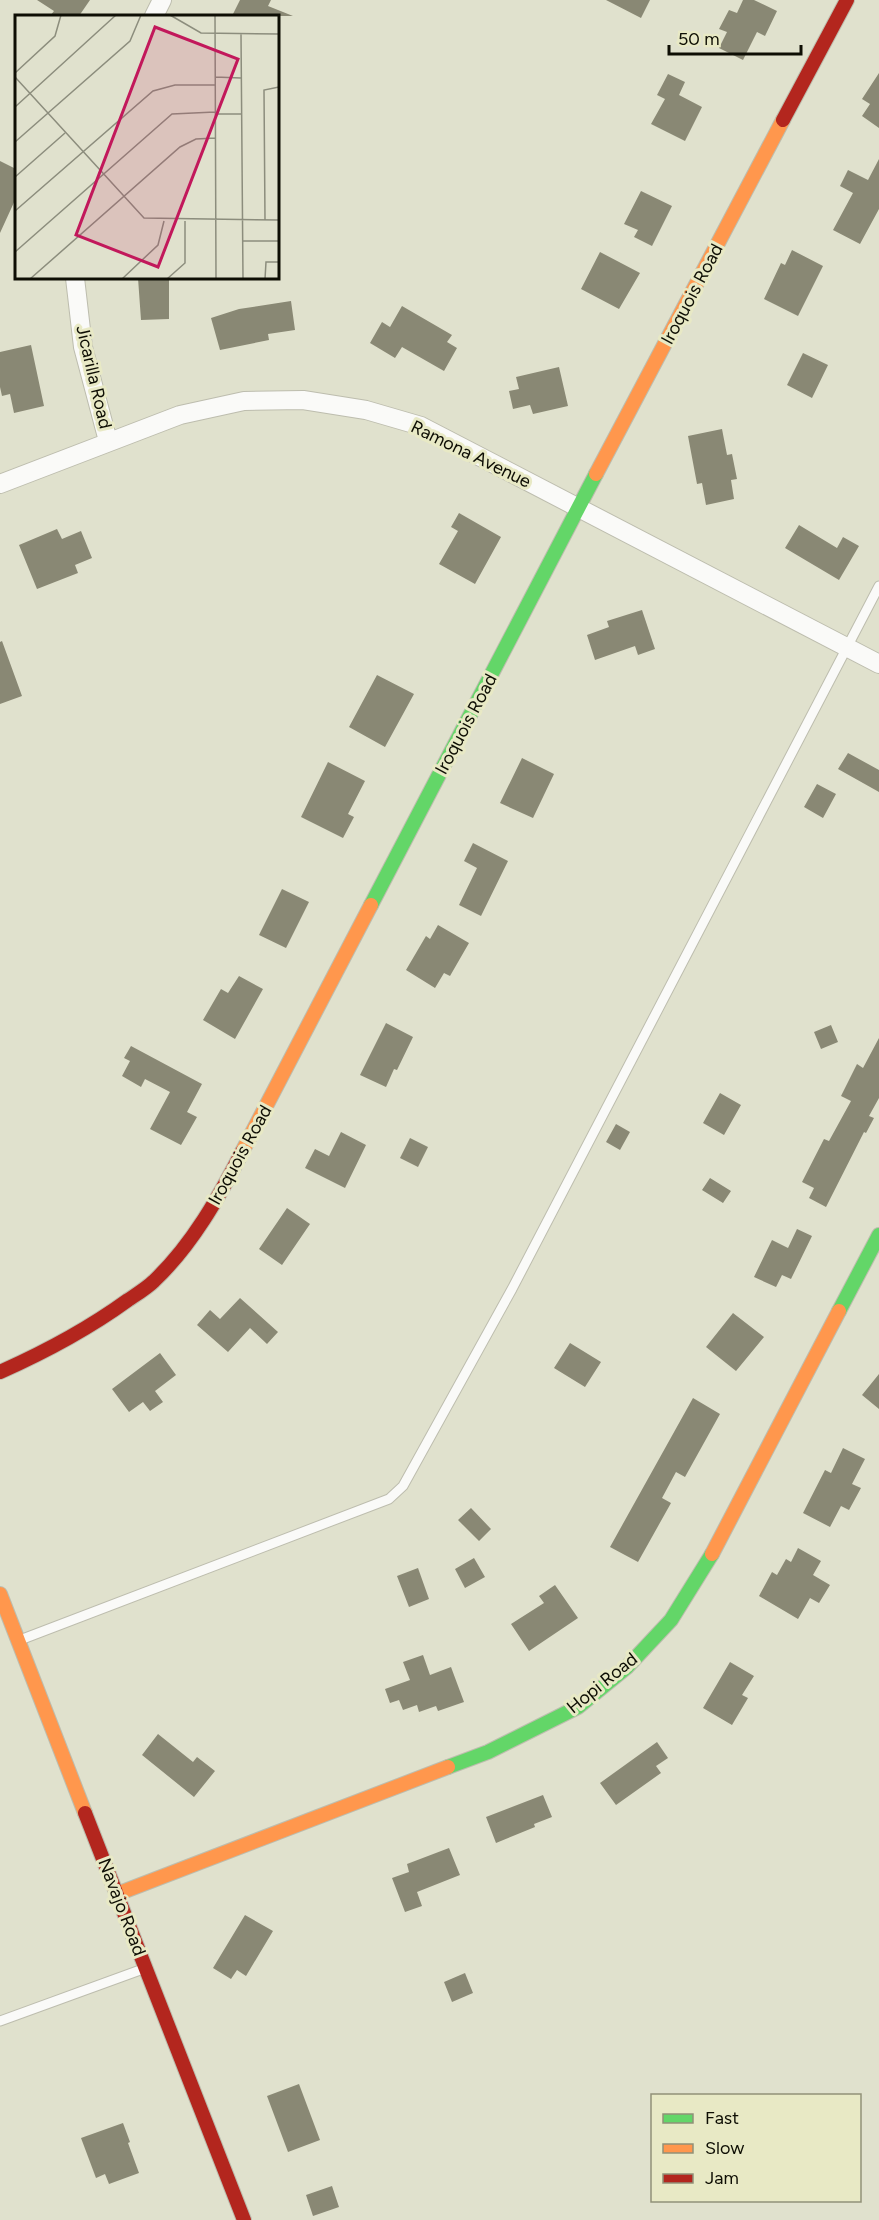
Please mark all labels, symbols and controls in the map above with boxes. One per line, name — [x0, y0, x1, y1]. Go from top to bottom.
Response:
inset map — [15, 15, 279, 279]
scale bar — [669, 18, 801, 56]
text: 50 m — [678, 28, 720, 50]
street label: Iroquois Road — [656, 240, 728, 348]
street label: Jicarilla Road — [71, 323, 117, 431]
street label: Ramona Avenue — [407, 415, 535, 493]
street label: Iroquois Road — [430, 670, 502, 778]
street label: Iroquois Road — [204, 1101, 276, 1209]
street label: Hopi Road — [562, 1648, 642, 1718]
street label: Navajo Road — [93, 1855, 151, 1959]
legend — [651, 2094, 861, 2202]
text: Fast — [705, 2107, 739, 2129]
text: Slow — [705, 2137, 744, 2159]
text: Jam — [705, 2167, 739, 2189]

